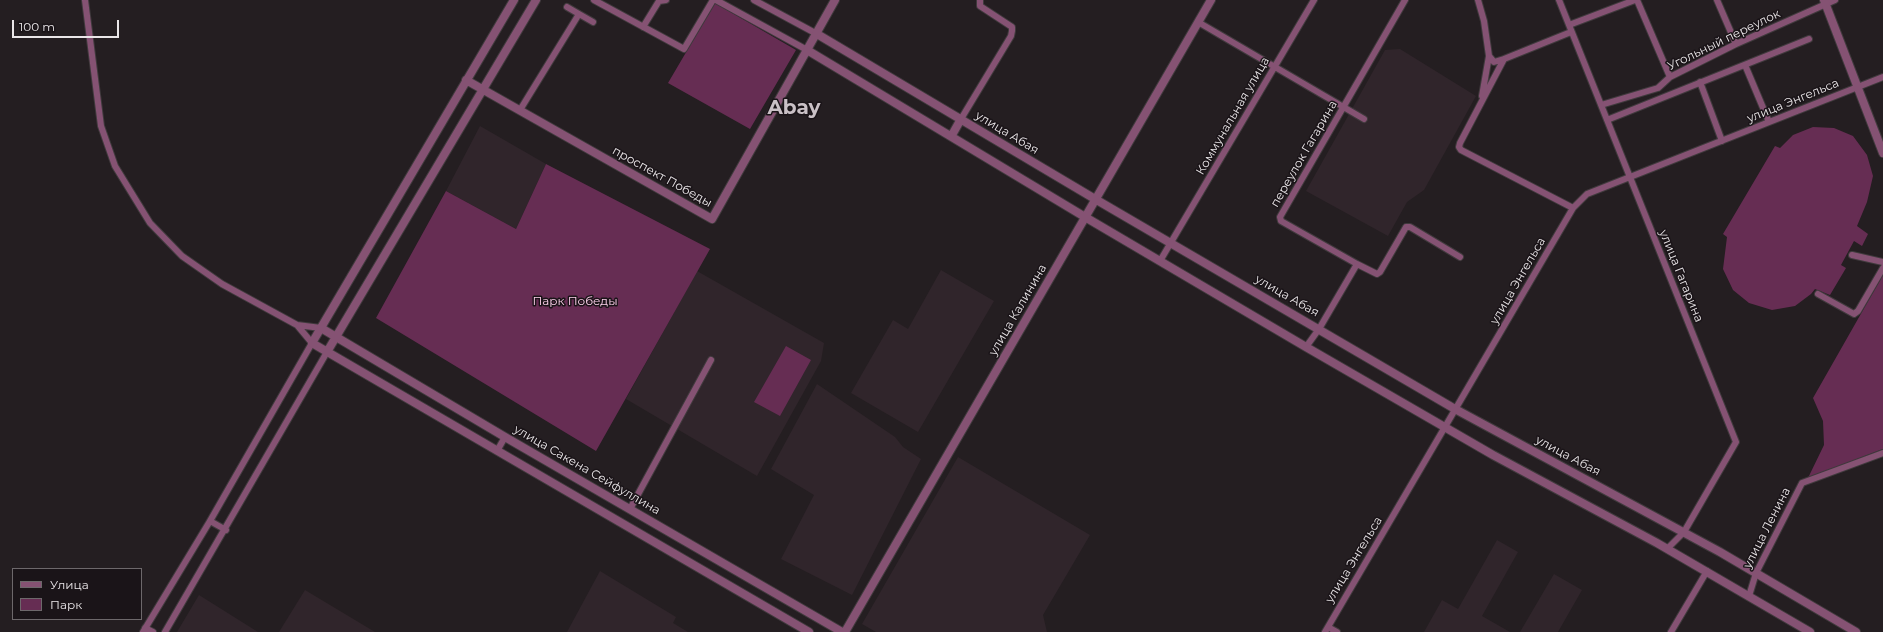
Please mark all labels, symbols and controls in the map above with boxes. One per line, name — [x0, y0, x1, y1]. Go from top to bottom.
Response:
street label: Угольный переулок — [1665, 6, 1783, 74]
scale bar — [14, 12, 121, 38]
text: 100 m — [19, 19, 55, 34]
street label: Коммунальная улица — [1193, 54, 1273, 178]
street label: улица Энгельса — [1745, 76, 1841, 126]
district label: Abay — [767, 96, 821, 120]
street label: переулок Гагарина — [1268, 98, 1340, 210]
street label: улица Абая — [973, 108, 1041, 158]
street label: проспект Победы — [610, 144, 714, 210]
street label: улица Гагарина — [1656, 228, 1706, 324]
street label: улица Энгельса — [1487, 235, 1549, 327]
street label: улица Калинина — [986, 262, 1050, 358]
street label: улица Абая — [1252, 272, 1322, 320]
park label: Парк Победы — [532, 294, 618, 308]
street label: улица Сакена Сейфуллина — [511, 422, 663, 518]
street label: улица Абая — [1533, 433, 1603, 479]
street label: улица Ленина — [1740, 485, 1794, 571]
street label: улица Энгельса — [1323, 514, 1385, 606]
legend — [12, 568, 142, 620]
text: Улица — [50, 577, 89, 592]
text: Парк — [50, 597, 82, 612]

